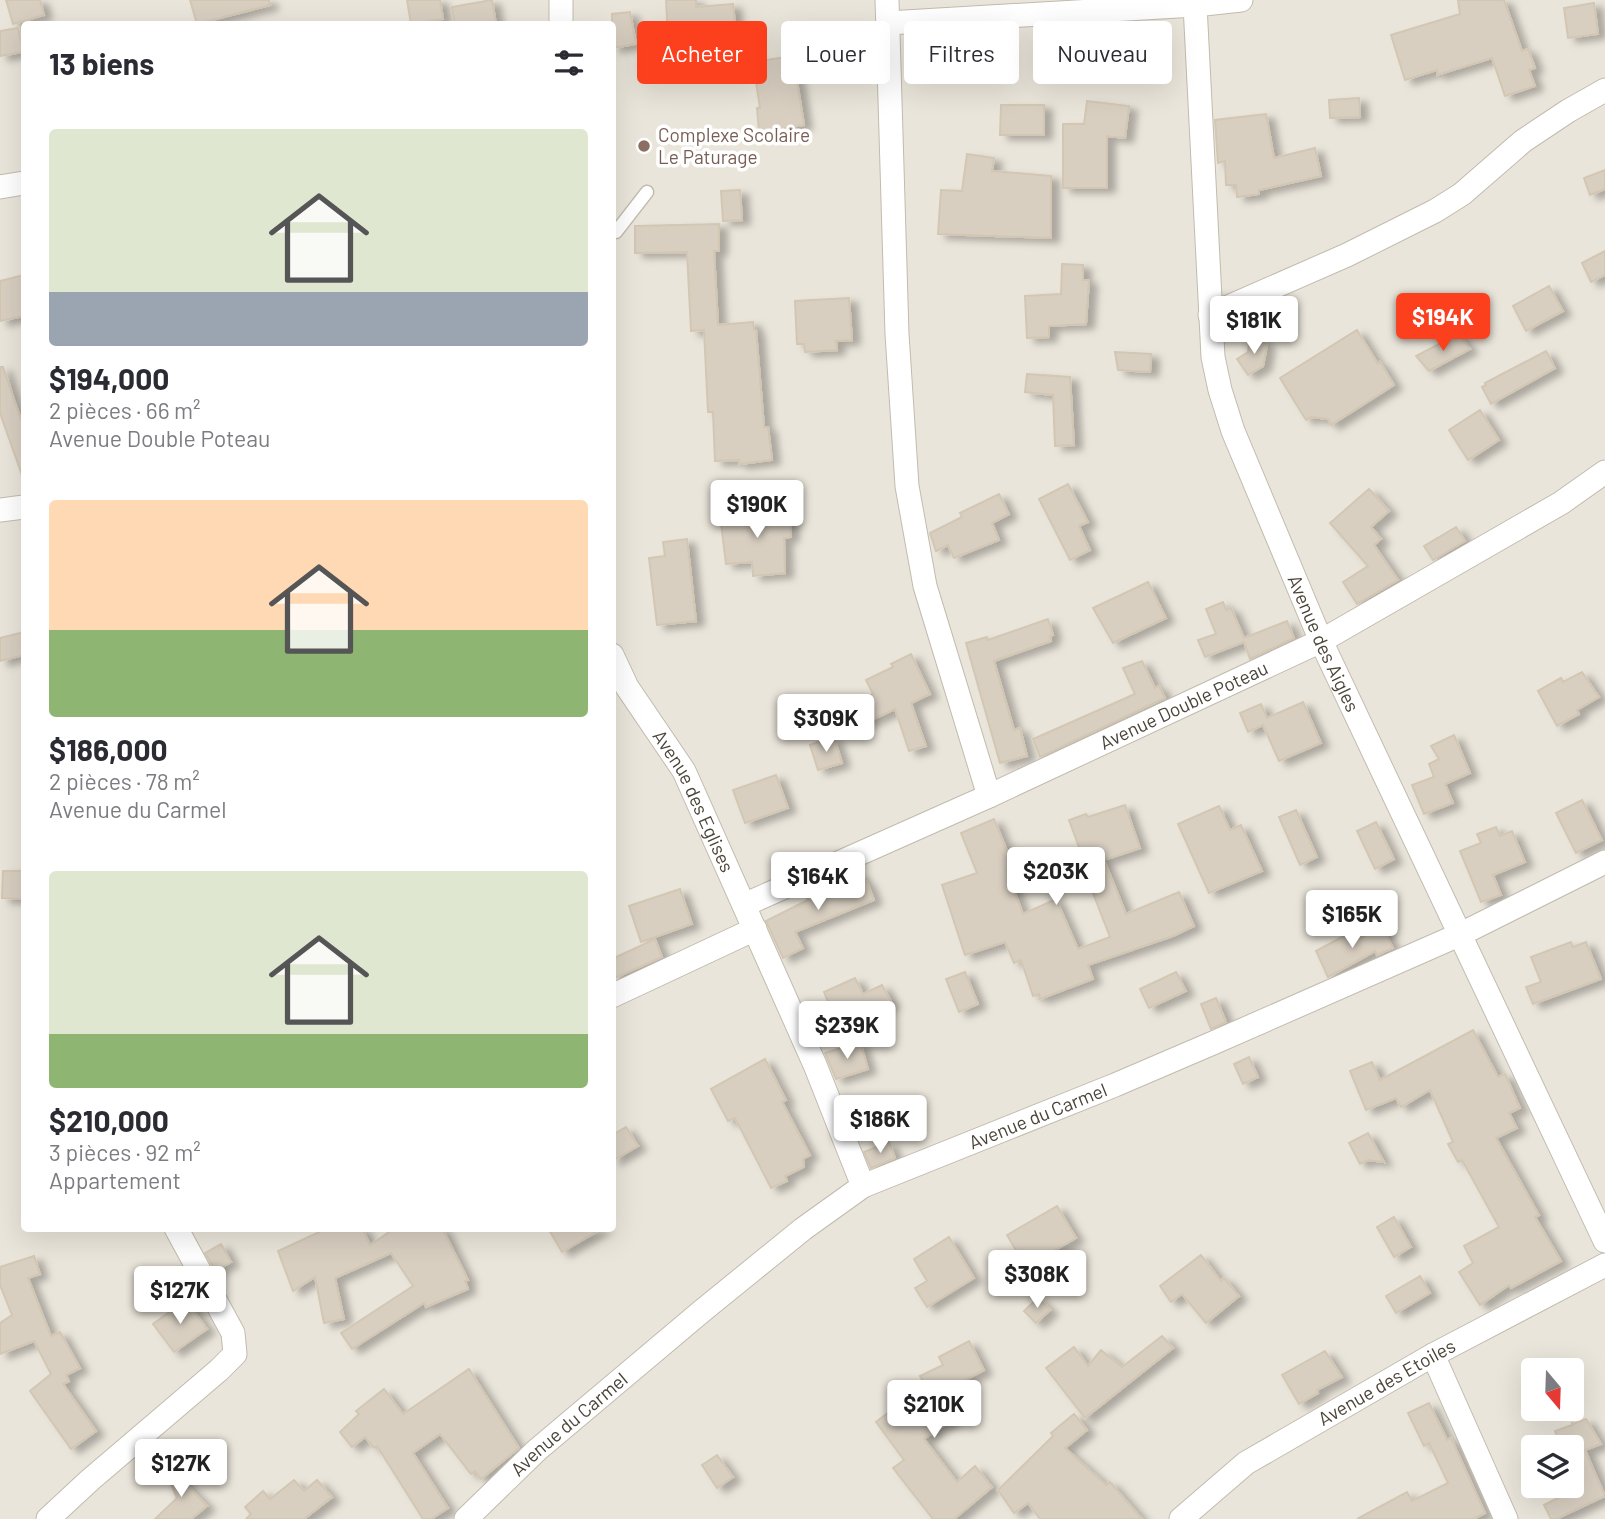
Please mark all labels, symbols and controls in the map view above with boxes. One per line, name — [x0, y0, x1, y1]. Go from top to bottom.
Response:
chip: Acheter — [637, 21, 767, 84]
chip: Louer — [781, 21, 890, 84]
chip: Filtres — [904, 21, 1019, 84]
chip: Nouveau — [1033, 21, 1172, 84]
icon: filters — [550, 44, 588, 82]
text: 13 biens — [49, 45, 154, 81]
place label: Complexe Scolaire Le Paturage — [658, 123, 810, 168]
marker: Complexe Scolaire Le Paturage — [636, 138, 652, 154]
icon: home — [256, 175, 382, 301]
pin: $194K — [1394, 294, 1492, 353]
pin: $181K — [1205, 296, 1303, 356]
text: $194K — [1412, 302, 1474, 330]
text: $181K — [1226, 305, 1282, 333]
text: $194,000 — [49, 360, 169, 396]
text: 2 pièces · 66 m² — [49, 396, 201, 424]
text: Avenue Double Poteau — [49, 424, 270, 452]
pin: $190K — [708, 480, 806, 540]
text: $190K — [726, 489, 788, 517]
icon: home — [256, 546, 382, 672]
street label: Avenue des Aigles — [1284, 571, 1365, 715]
street label: Avenue Double Poteau — [1096, 656, 1271, 754]
pin: $309K — [777, 694, 875, 754]
text: $309K — [793, 703, 859, 731]
street label: Avenue des Eglises — [648, 725, 740, 875]
text: $186,000 — [49, 731, 168, 767]
text: 2 pièces · 78 m² — [49, 767, 200, 795]
text: Avenue du Carmel — [49, 795, 227, 823]
pin: $203K — [1007, 848, 1105, 907]
pin: $164K — [769, 852, 867, 912]
text: $203K — [1023, 856, 1089, 884]
text: $164K — [787, 861, 849, 889]
pin: $165K — [1303, 890, 1401, 950]
text: $165K — [1322, 899, 1382, 927]
icon: home — [256, 917, 382, 1043]
pin: $239K — [798, 1002, 896, 1061]
text: $239K — [815, 1010, 879, 1038]
street label: Avenue du Carmel — [965, 1077, 1110, 1153]
pin: $186K — [831, 1096, 929, 1155]
text: $210,000 — [49, 1102, 169, 1138]
text: $186K — [850, 1104, 910, 1132]
text: 3 pièces · 92 m² — [49, 1138, 201, 1166]
text: Appartement — [49, 1166, 181, 1194]
pin: $308K — [988, 1250, 1086, 1310]
text: $308K — [1004, 1259, 1070, 1287]
pin: $127K — [131, 1266, 229, 1326]
text: $127K — [150, 1275, 210, 1303]
street label: Avenue des Etoiles — [1314, 1333, 1459, 1430]
north arrow — [1521, 1358, 1584, 1421]
map controls — [1521, 1358, 1584, 1498]
street label: Avenue du Carmel — [505, 1367, 632, 1480]
pin: $210K — [885, 1380, 983, 1440]
text: $210K — [903, 1389, 965, 1417]
button: layers — [1521, 1435, 1584, 1498]
pin: $127K — [132, 1440, 230, 1499]
text: $127K — [151, 1448, 211, 1476]

